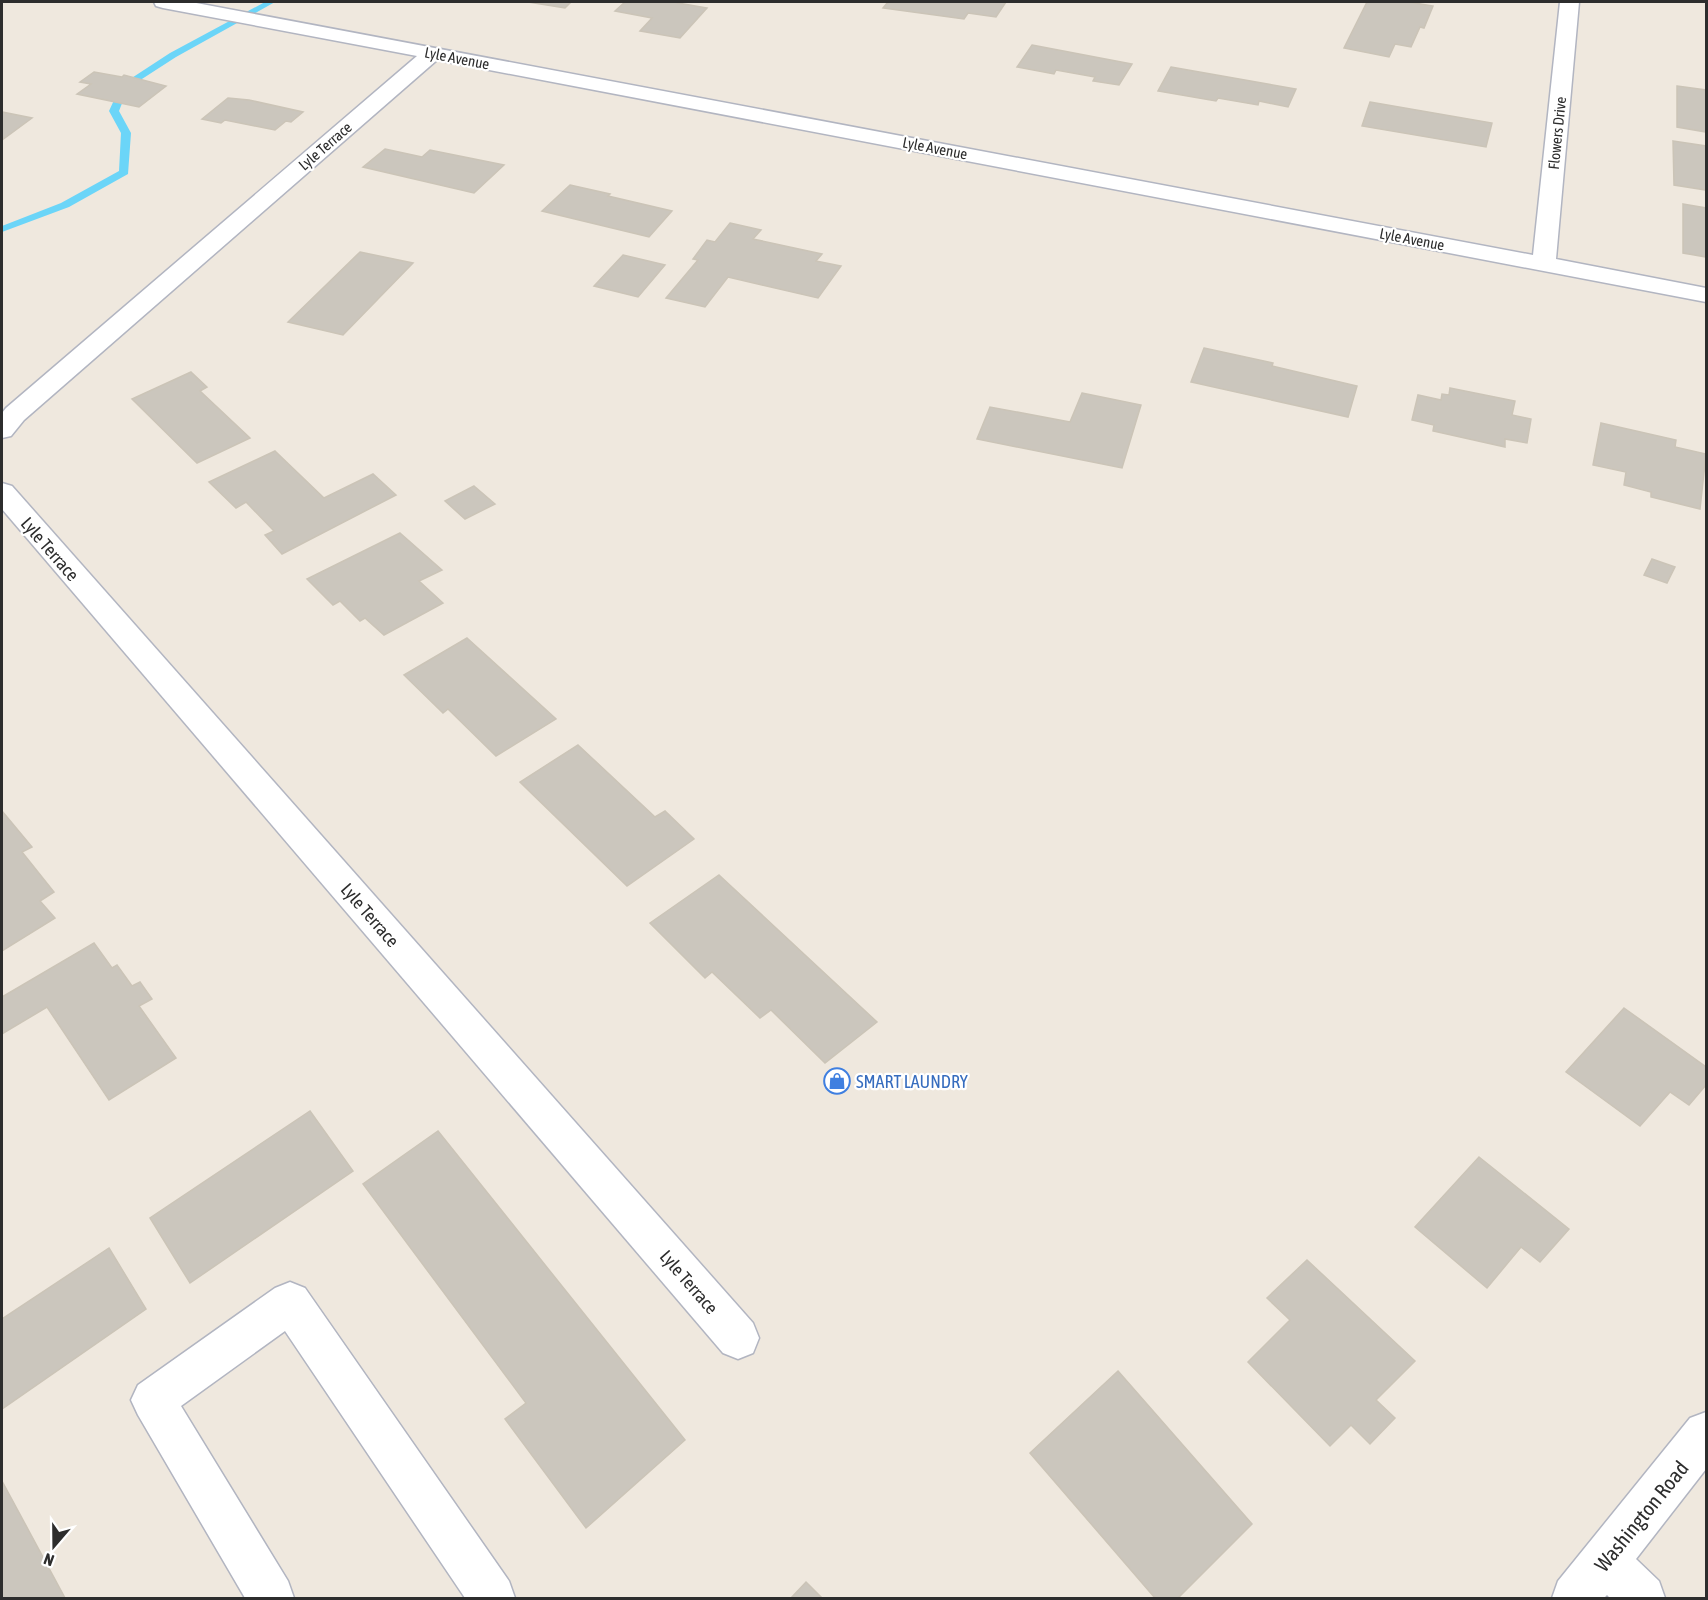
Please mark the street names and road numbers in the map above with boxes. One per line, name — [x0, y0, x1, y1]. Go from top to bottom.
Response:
street label: Lyle Avenue — [423, 43, 491, 73]
street label: Flowers Drive — [1545, 95, 1569, 170]
street label: Lyle Terrace — [295, 118, 355, 174]
street label: Lyle Avenue — [901, 133, 969, 163]
street label: Lyle Avenue — [1378, 224, 1446, 254]
street label: Lyle Terrace — [17, 513, 83, 585]
street label: Lyle Terrace — [337, 879, 403, 951]
street label: Lyle Terrace — [656, 1246, 722, 1318]
street label: Washington Road — [1589, 1456, 1693, 1576]

